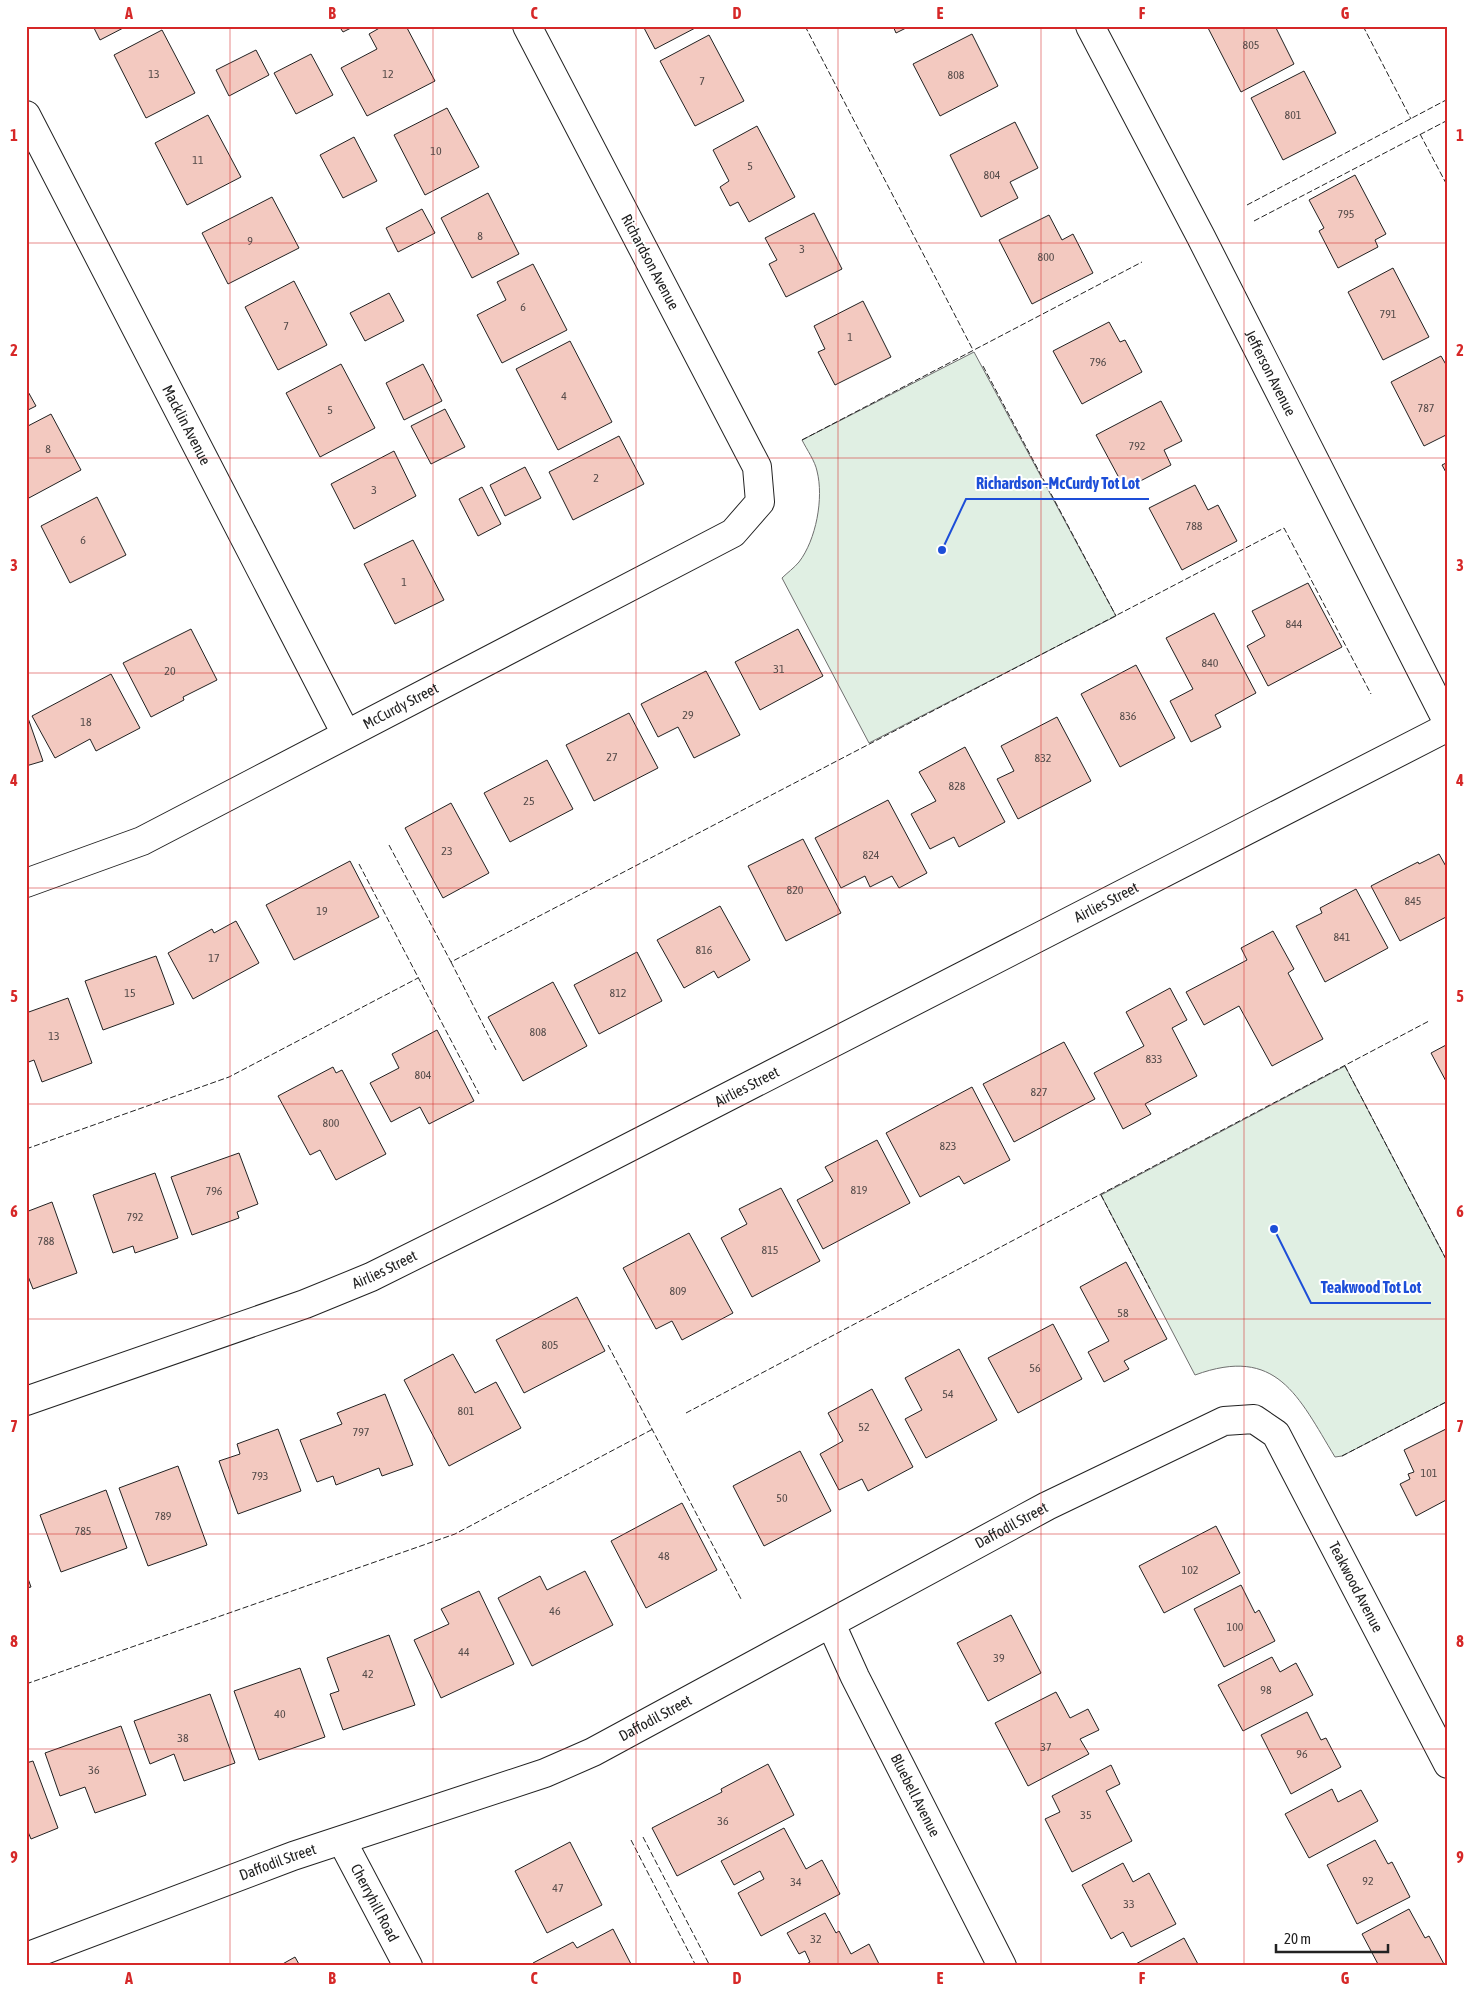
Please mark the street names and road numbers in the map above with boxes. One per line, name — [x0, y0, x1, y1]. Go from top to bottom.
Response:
street label: Richardson Avenue — [618, 211, 683, 312]
street label: Jefferson Avenue — [1242, 327, 1300, 419]
street label: Macklin Avenue — [159, 382, 214, 468]
street label: McCurdy Street — [360, 679, 441, 732]
street label: Airlies Street — [1071, 878, 1141, 925]
street label: Airlies Street — [712, 1063, 782, 1110]
street label: Airlies Street — [349, 1247, 420, 1292]
street label: Daffodil Street — [972, 1498, 1050, 1551]
street label: Teakwood Avenue — [1326, 1539, 1387, 1635]
street label: Daffodil Street — [616, 1691, 694, 1744]
street label: Bluebell Avenue — [888, 1751, 944, 1840]
street label: Daffodil Street — [237, 1840, 318, 1883]
street label: Cherryhill Road — [348, 1861, 403, 1944]

